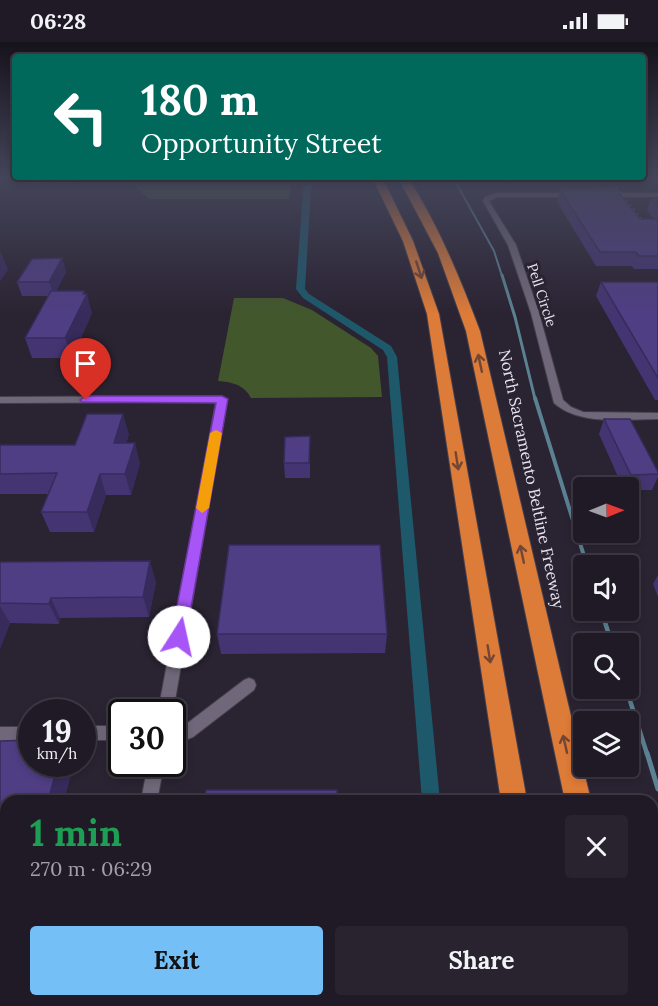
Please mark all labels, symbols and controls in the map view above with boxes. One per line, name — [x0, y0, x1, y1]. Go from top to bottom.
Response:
text: 06:28 — [30, 7, 86, 35]
text: 180 m — [141, 73, 258, 127]
icon: left — [42, 78, 120, 156]
text: Opportunity Street — [141, 126, 382, 160]
one-way arrow — [414, 260, 425, 279]
street label: Pell Circle — [523, 261, 561, 329]
pin — [60, 338, 111, 400]
icon: arrive — [69, 347, 102, 380]
street label: North Sacramento Beltline Freeway — [495, 348, 569, 611]
one-way arrow — [474, 354, 485, 374]
one-way arrow — [452, 451, 463, 471]
north arrow — [573, 477, 639, 543]
map controls — [573, 477, 639, 777]
one-way arrow — [516, 545, 527, 564]
button: sound — [573, 555, 639, 621]
position arrow — [147, 605, 211, 669]
button: search — [573, 633, 639, 699]
one-way arrow — [484, 643, 495, 663]
speed limit sign: 30 — [108, 699, 186, 777]
button: layers — [573, 711, 639, 777]
text: 19 — [42, 712, 72, 750]
one-way arrow — [558, 735, 570, 754]
text: km/h — [37, 744, 77, 763]
text: 1 min — [30, 810, 122, 856]
button: close — [565, 815, 628, 878]
text: 270 m · 06:29 — [30, 856, 152, 881]
button: Exit — [30, 926, 323, 995]
button: Share — [335, 926, 628, 995]

